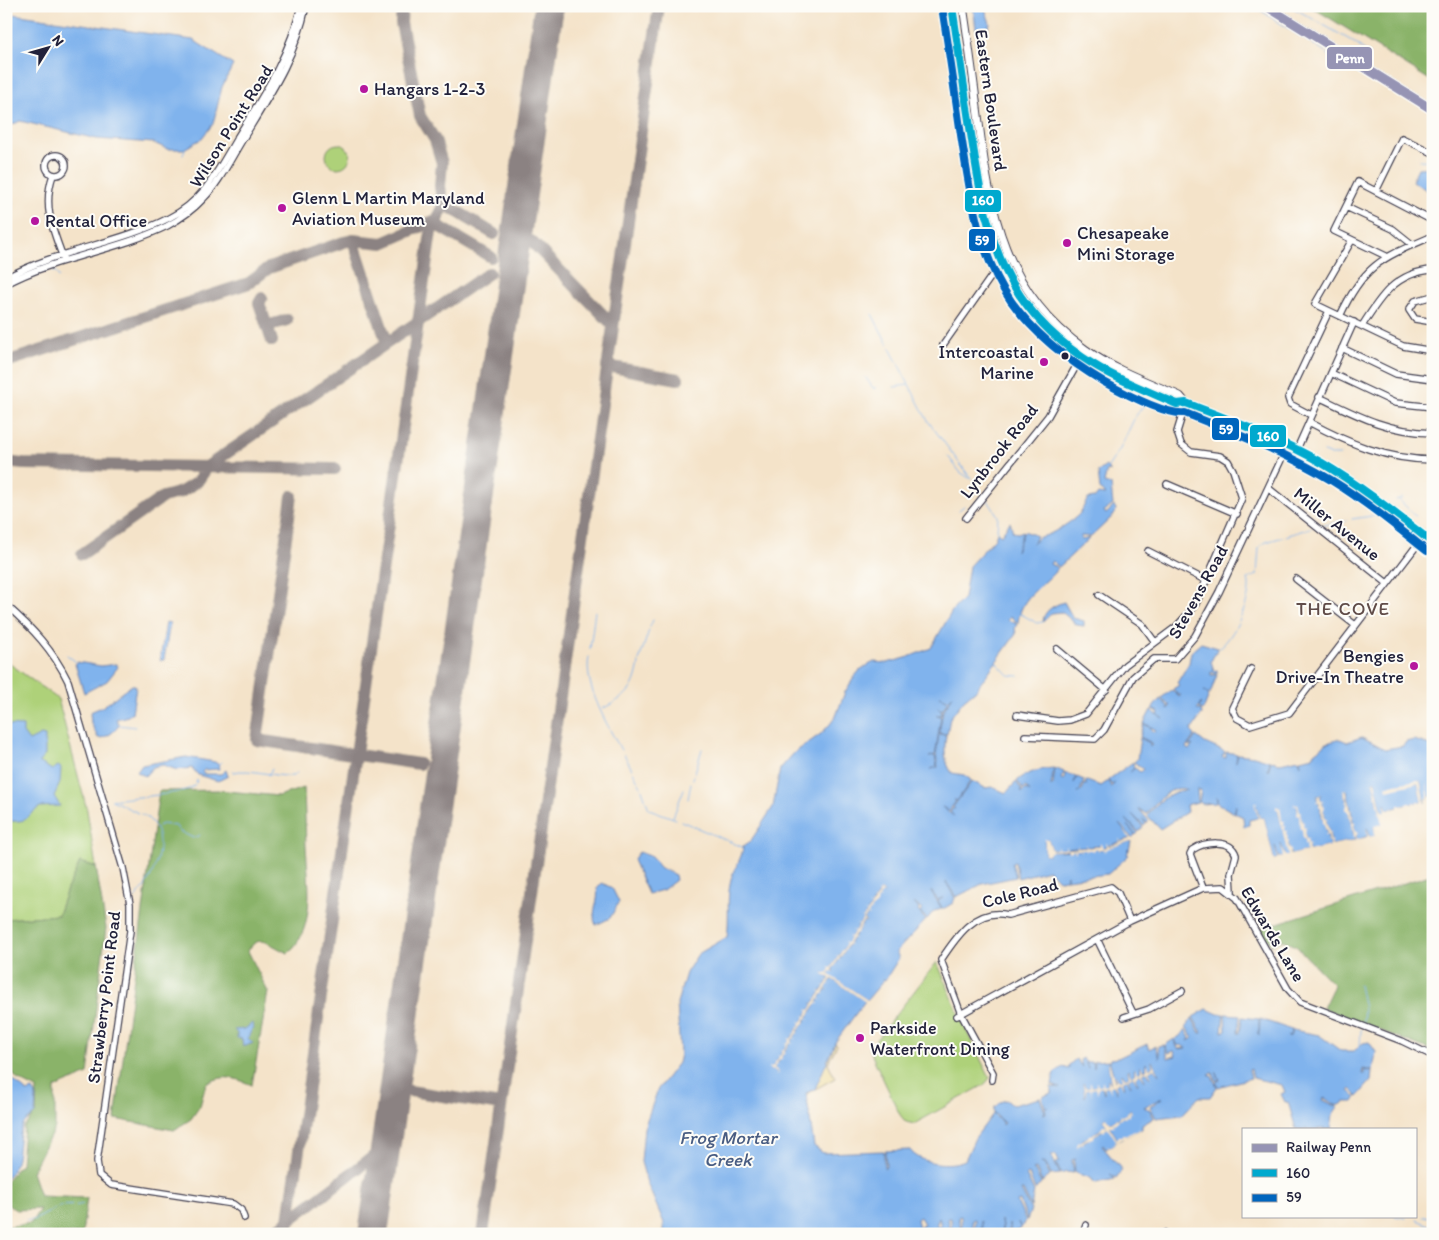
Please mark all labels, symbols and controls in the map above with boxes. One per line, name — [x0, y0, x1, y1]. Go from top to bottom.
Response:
north arrow — [22, 22, 72, 72]
street label: Eastern Boulevard — [970, 28, 1012, 173]
text: N — [48, 32, 68, 49]
line badge: Penn — [1326, 46, 1373, 70]
text: Penn — [1335, 50, 1365, 67]
street label: Wilson Point Road — [184, 60, 278, 192]
place label: Hangars 1-2-3 — [374, 78, 485, 100]
marker: Hangars 1-2-3 — [358, 83, 370, 95]
place label: Glenn L Martin Maryland Aviation Museum — [292, 187, 485, 230]
line badge: 160 — [964, 189, 1002, 213]
text: 160 — [972, 192, 995, 209]
marker: Glenn L Martin Maryland Aviation Museum — [276, 202, 288, 214]
place label: Rental Office — [45, 210, 147, 232]
marker: Rental Office — [29, 215, 41, 227]
place label: Chesapeake Mini Storage — [1077, 222, 1175, 265]
line badge: 59 — [968, 228, 996, 252]
text: 59 — [975, 232, 989, 249]
marker: Chesapeake Mini Storage — [1061, 237, 1073, 249]
place label: Intercoastal Marine — [938, 341, 1034, 384]
unlabelled marker — [1060, 351, 1070, 361]
marker: Intercoastal Marine — [1038, 356, 1050, 368]
street label: Lynbrook Road — [955, 399, 1043, 503]
line badge: 59 — [1211, 417, 1240, 441]
text: 59 — [1219, 421, 1233, 438]
line badge: 160 — [1249, 424, 1287, 448]
text: 160 — [1257, 428, 1280, 445]
street label: Miller Avenue — [1289, 482, 1385, 566]
street label: Stevens Road — [1163, 541, 1233, 643]
district label: THE COVE — [1296, 597, 1390, 620]
place label: Bengies Drive-In Theatre — [1275, 645, 1404, 688]
marker: Bengies Drive-In Theatre — [1408, 660, 1420, 672]
street label: Cole Road — [980, 873, 1061, 913]
street label: Edwards Lane — [1236, 882, 1310, 986]
street label: Strawberry Point Road — [82, 909, 126, 1085]
place label: Parkside Waterfront Dining — [870, 1017, 1011, 1060]
marker: Parkside Waterfront Dining — [854, 1032, 866, 1044]
water label: Frog Mortar Creek — [679, 1126, 779, 1171]
legend — [1242, 1128, 1416, 1218]
text: Railway Penn — [1286, 1138, 1371, 1156]
text: 160 — [1286, 1164, 1310, 1182]
text: 59 — [1286, 1188, 1302, 1206]

